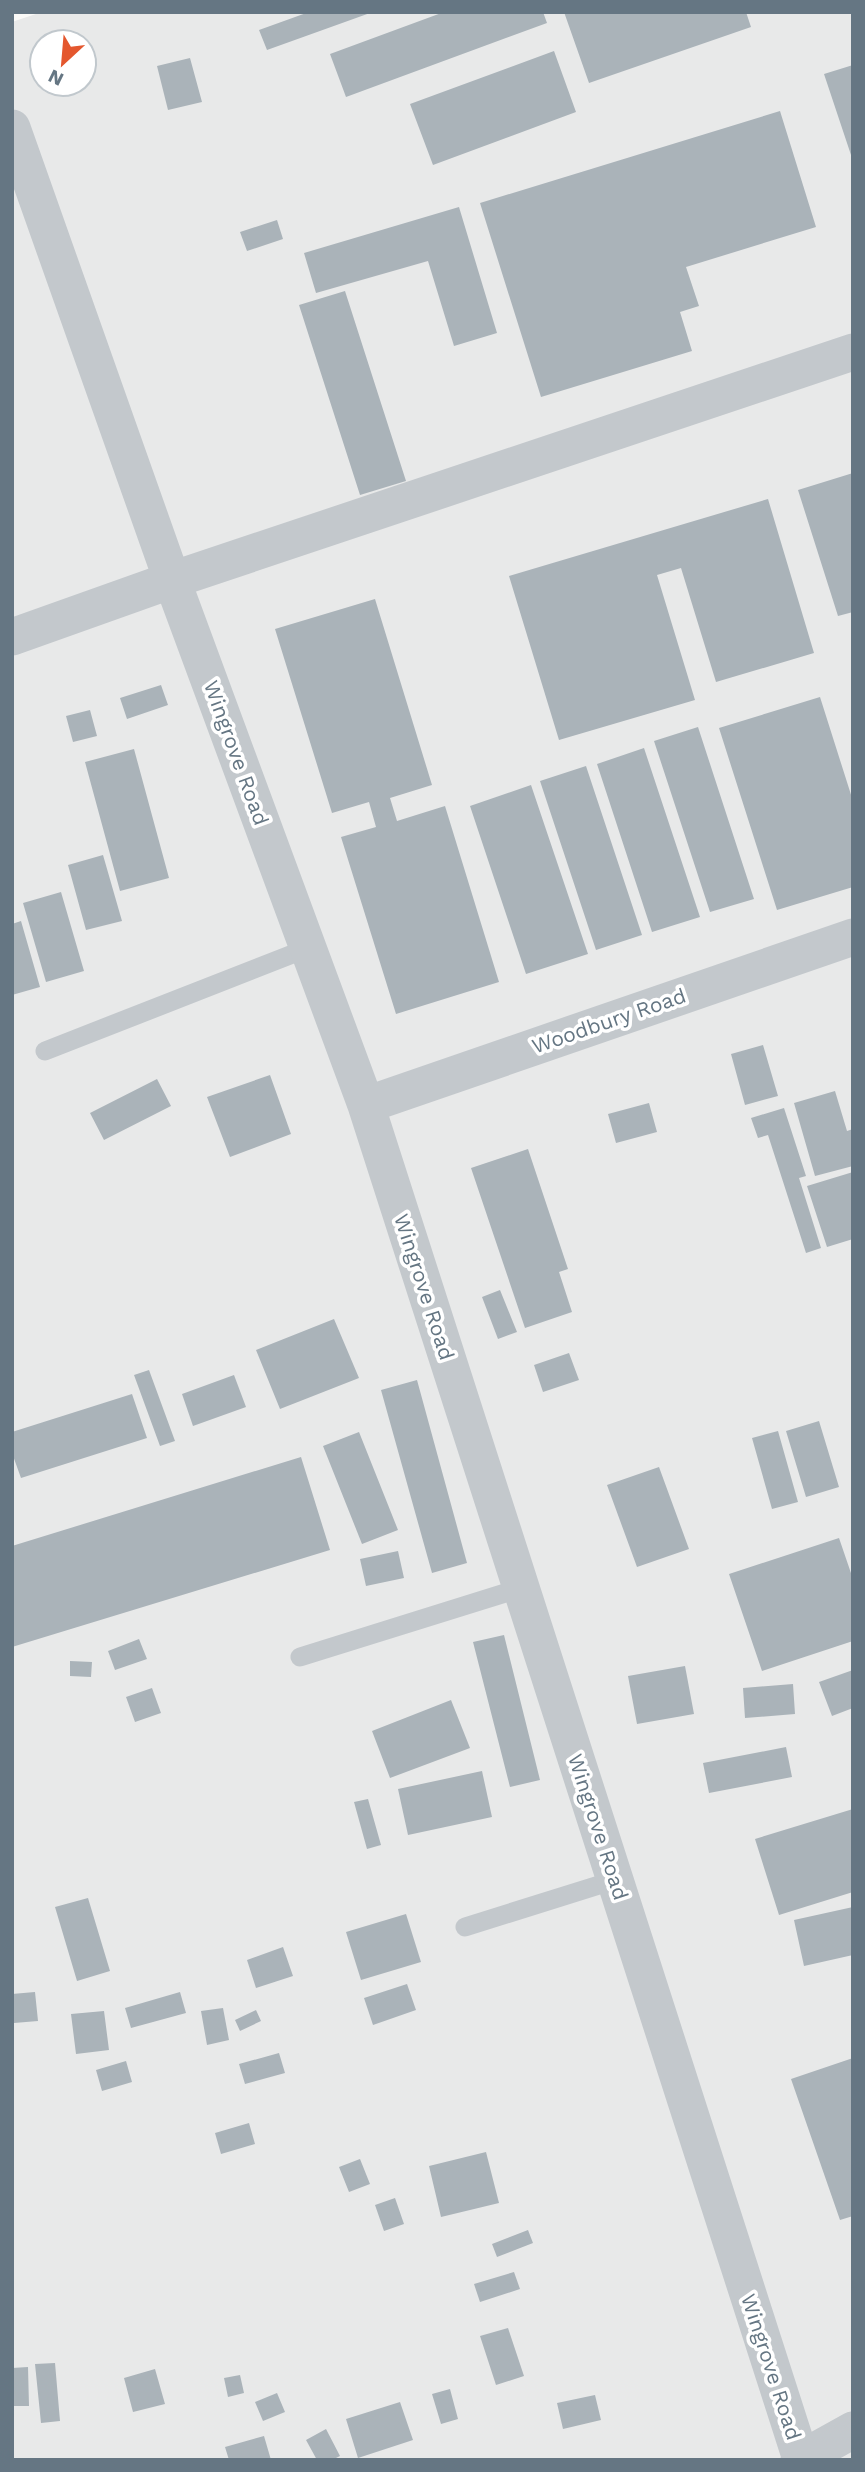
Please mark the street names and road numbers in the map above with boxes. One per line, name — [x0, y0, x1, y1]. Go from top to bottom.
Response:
street label: Wingrove Road — [199, 677, 274, 829]
street label: Woodbury Road — [529, 982, 689, 1059]
street label: Wingrove Road — [389, 1211, 460, 1363]
street label: Wingrove Road — [563, 1751, 634, 1903]
street label: Wingrove Road — [736, 2291, 807, 2443]

